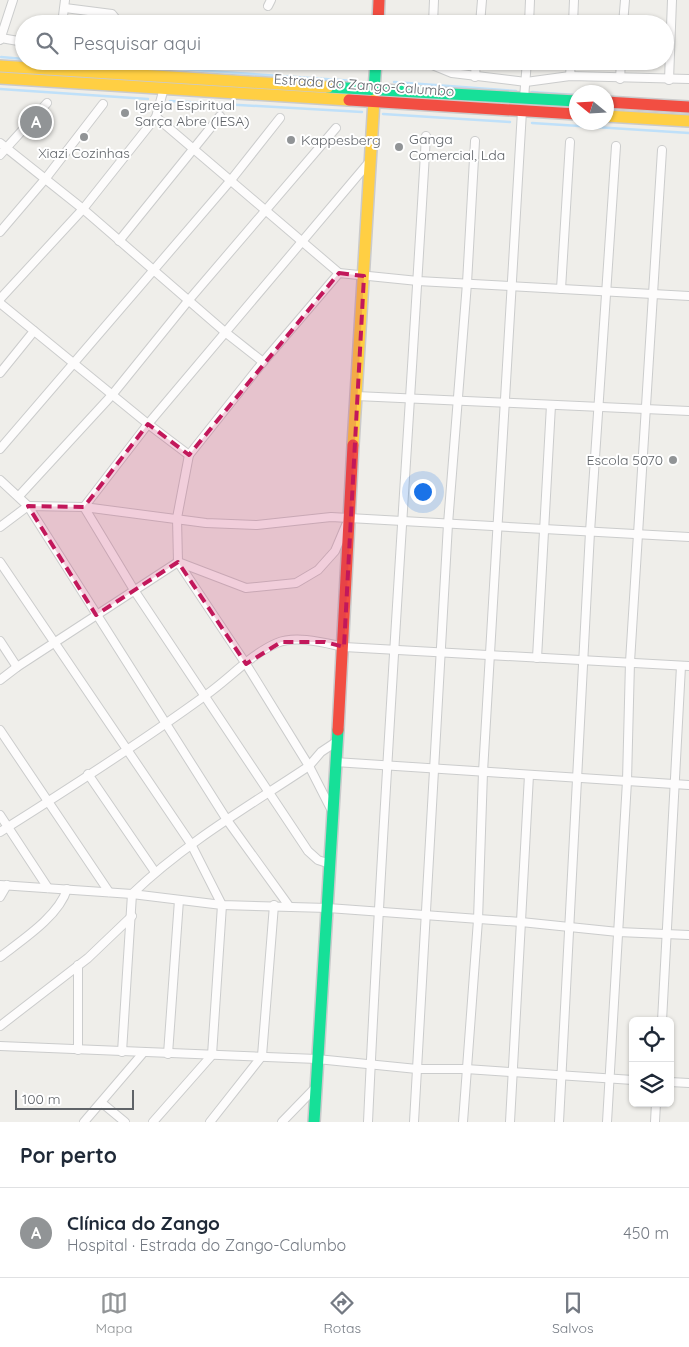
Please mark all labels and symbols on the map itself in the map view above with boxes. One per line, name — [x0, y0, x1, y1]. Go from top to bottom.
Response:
street label: Estrada do Zango-Calumbo — [273, 70, 455, 100]
north arrow — [569, 85, 614, 130]
place label: Igreja Espiritual Sarça Abre (IESA) — [135, 96, 250, 130]
pin: A — [20, 103, 52, 141]
marker: Igreja Espiritual Sarça Abre (IESA) — [119, 107, 131, 119]
place label: Ganga Comercial, Lda — [409, 130, 505, 164]
marker: Xiazi Cozinhas — [78, 131, 90, 143]
place label: Kappesberg — [301, 131, 381, 149]
marker: Kappesberg — [285, 134, 297, 146]
marker: Ganga Comercial, Lda — [393, 141, 405, 153]
place label: Xiazi Cozinhas — [38, 144, 130, 162]
place label: Escola 5070 — [587, 451, 663, 469]
marker: Escola 5070 — [667, 454, 679, 466]
your location — [410, 479, 436, 505]
scale bar — [15, 1087, 134, 1110]

